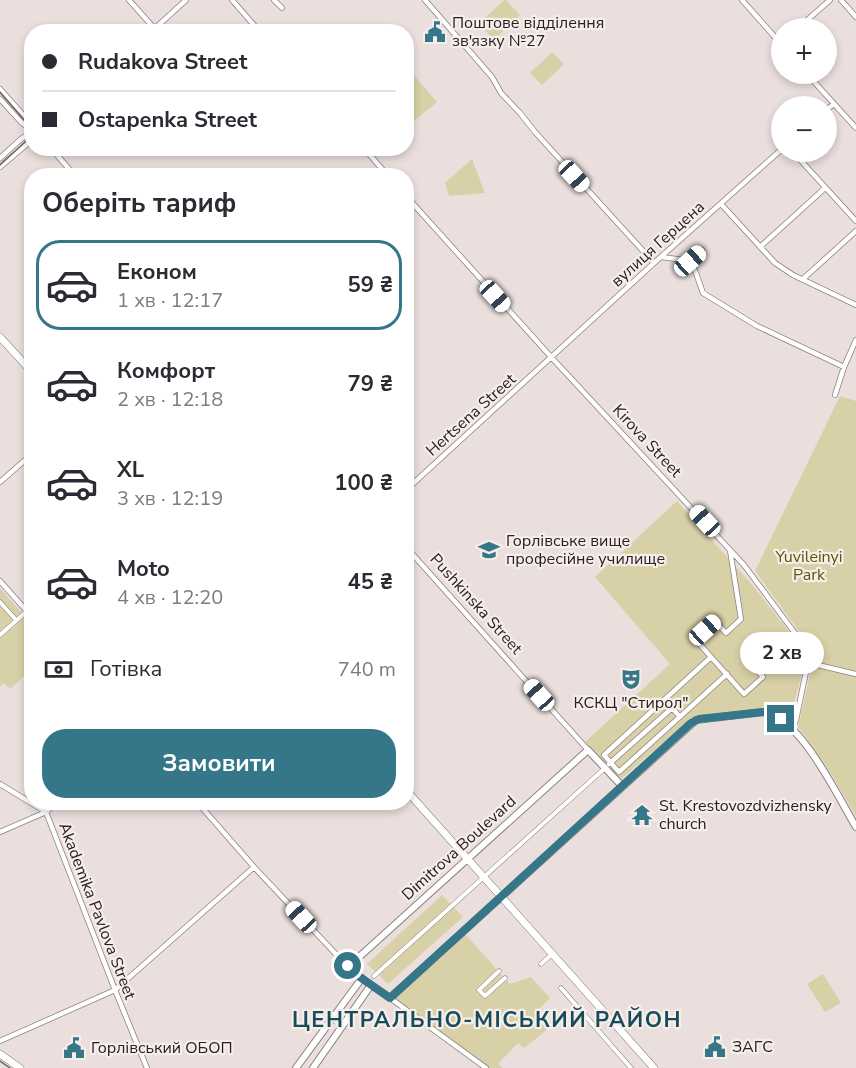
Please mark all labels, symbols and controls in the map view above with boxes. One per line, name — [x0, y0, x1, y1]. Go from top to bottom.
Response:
place label: Поштове відділення зв'язку №27 — [452, 12, 604, 52]
map controls — [771, 18, 837, 162]
button: + — [771, 18, 837, 84]
public building icon: Поштове відділення зв'язку №27 — [423, 20, 447, 44]
text: Rudakova Street — [78, 47, 247, 77]
button: − — [771, 96, 837, 162]
text: Ostapenka Street — [78, 105, 257, 135]
car — [555, 157, 593, 195]
text: Оберіть тариф — [42, 185, 236, 222]
street label: вулиця Герцена — [607, 196, 709, 292]
car — [671, 242, 709, 280]
text: Економ — [117, 257, 197, 287]
icon: car — [45, 258, 99, 312]
text: 59 ₴ — [347, 270, 393, 300]
car — [476, 277, 514, 315]
text: 1 хв · 12:17 — [117, 287, 223, 314]
text: Комфорт — [117, 356, 215, 386]
icon: car — [45, 357, 99, 411]
street label: Hertsena Street — [421, 368, 521, 461]
text: 79 ₴ — [347, 369, 393, 399]
text: 2 хв · 12:18 — [117, 386, 223, 413]
street label: Kirova Street — [607, 400, 687, 483]
text: XL — [117, 455, 144, 485]
icon: car — [45, 456, 99, 510]
text: 100 ₴ — [334, 468, 393, 498]
text: 3 хв · 12:19 — [117, 485, 223, 512]
car — [686, 502, 724, 540]
place label: Горлівське вище професійне училище — [506, 530, 665, 570]
school or university icon: Горлівське вище професійне училище — [477, 538, 501, 562]
park label: Yuvileinyi Park — [774, 546, 843, 586]
street label: Pushkinska Street — [425, 549, 527, 659]
text: Moto — [117, 554, 170, 584]
icon: car — [45, 555, 99, 609]
text: 45 ₴ — [347, 567, 393, 597]
text: 4 хв · 12:20 — [117, 584, 223, 611]
car — [686, 611, 724, 649]
callout: 2 хв — [739, 632, 823, 674]
text: 2 хв — [762, 639, 802, 666]
icon: cash — [42, 653, 75, 686]
text: Готівка — [90, 654, 162, 684]
text: 740 m — [338, 656, 396, 683]
theatre icon: КСКЦ "Стирол" — [619, 667, 643, 691]
car — [520, 676, 558, 714]
place label: КСКЦ "Стирол" — [573, 692, 689, 714]
route end — [767, 705, 794, 732]
button: Замовити — [42, 729, 396, 798]
street label: Dimitrova Boulevard — [397, 791, 521, 905]
place label: St. Krestovozdvizhensky church — [659, 795, 832, 835]
temple icon: St. Krestovozdvizhensky church — [630, 803, 654, 827]
street label: Akademika Pavlova Street — [53, 819, 141, 1003]
car — [282, 898, 320, 936]
route start — [334, 952, 361, 979]
district label: ЦЕНТРАЛЬНО-МІСЬКИЙ РАЙОН — [292, 1005, 682, 1035]
public building icon: ЗАГС — [703, 1035, 727, 1059]
public building icon: Горлівський ОБОП — [62, 1036, 86, 1060]
place label: ЗАГС — [732, 1036, 773, 1058]
place label: Горлівський ОБОП — [91, 1037, 233, 1059]

